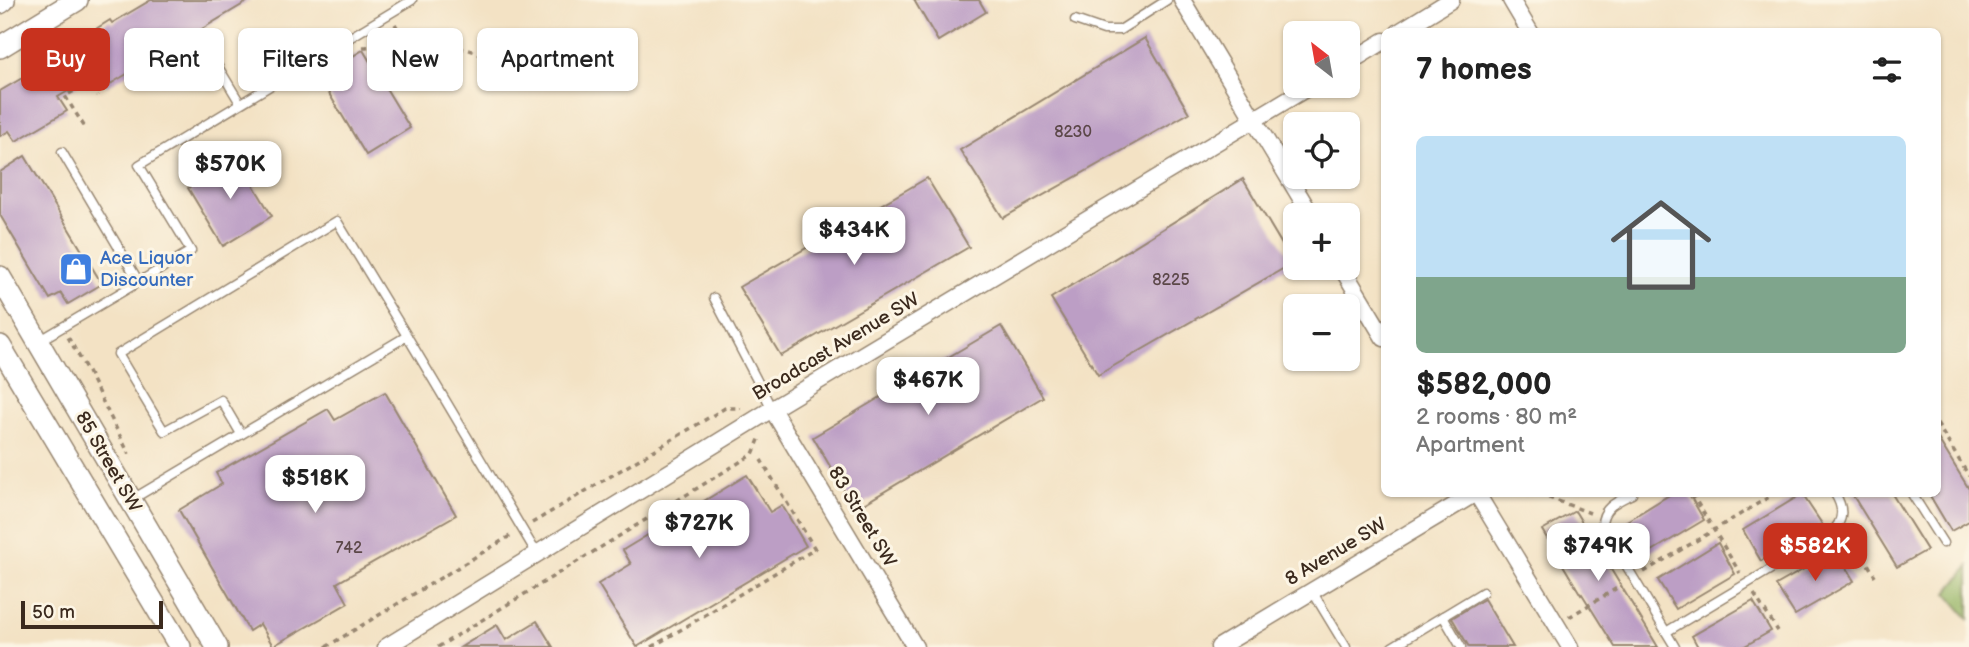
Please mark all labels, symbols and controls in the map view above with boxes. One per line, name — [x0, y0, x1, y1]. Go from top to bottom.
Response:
north arrow — [1283, 21, 1360, 98]
map controls — [1283, 21, 1360, 371]
chip: Buy — [21, 28, 110, 91]
chip: Rent — [124, 28, 224, 91]
chip: Filters — [238, 28, 353, 91]
chip: New — [367, 28, 463, 91]
chip: Apartment — [477, 28, 638, 91]
icon: filters — [1868, 51, 1906, 89]
text: 7 homes — [1416, 52, 1532, 88]
button: locate — [1283, 112, 1360, 189]
house number: 8230 — [1054, 123, 1092, 142]
pin: $570K — [181, 142, 279, 201]
text: $570K — [194, 150, 266, 178]
icon: home — [1598, 182, 1724, 308]
button: + — [1283, 203, 1360, 280]
pin: $434K — [805, 208, 903, 267]
text: $434K — [818, 216, 890, 244]
place label: Ace Liquor Discounter — [100, 247, 194, 292]
shop icon: Ace Liquor Discounter — [57, 250, 95, 288]
house number: 8225 — [1152, 271, 1190, 290]
street label: Broadcast Avenue SW — [748, 288, 924, 406]
button: − — [1283, 294, 1360, 371]
pin: $467K — [879, 358, 977, 417]
text: $467K — [893, 366, 963, 394]
text: $582,000 — [1416, 367, 1552, 403]
text: 2 rooms · 80 m² — [1416, 403, 1577, 431]
street label: 85 Street SW — [70, 408, 146, 516]
text: Apartment — [1416, 431, 1525, 459]
pin: $518K — [266, 456, 364, 515]
street label: 83 Street SW — [823, 463, 901, 571]
text: $518K — [281, 464, 349, 492]
pin: $727K — [650, 500, 748, 560]
text: $727K — [664, 509, 734, 537]
street label: 8 Avenue SW — [1281, 513, 1391, 591]
pin: $749K — [1549, 524, 1647, 583]
pin: $582K — [1766, 524, 1864, 583]
text: $749K — [1563, 532, 1633, 560]
text: $582K — [1779, 532, 1851, 560]
house number: 742 — [335, 539, 363, 558]
scale bar — [21, 598, 163, 630]
text: 50 m — [32, 601, 75, 624]

